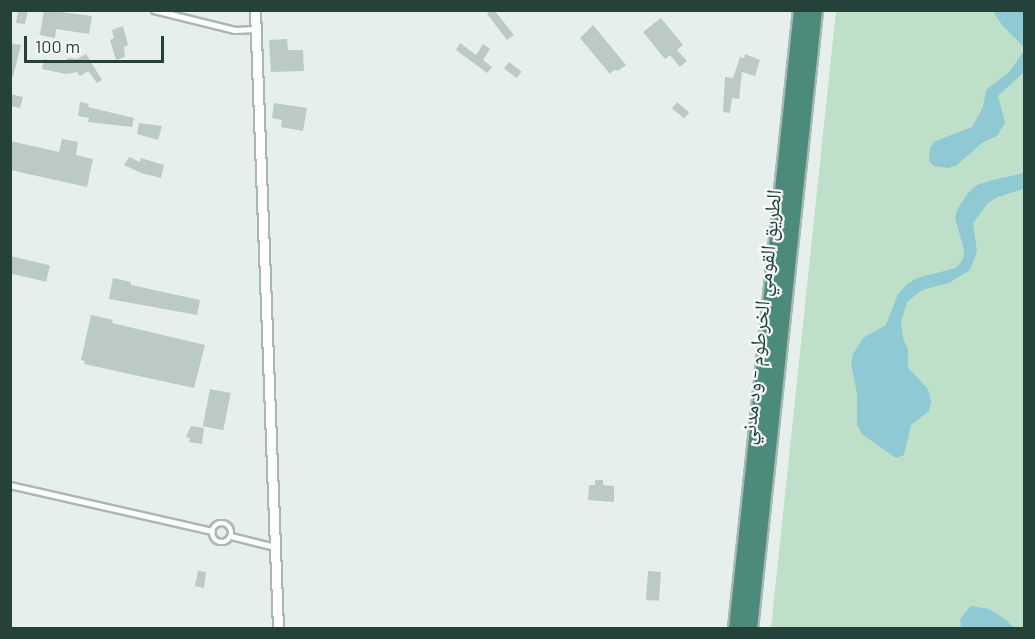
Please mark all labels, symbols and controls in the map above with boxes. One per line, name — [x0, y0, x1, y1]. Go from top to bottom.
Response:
scale bar — [27, 24, 166, 62]
text: 100 m — [35, 35, 80, 57]
street label: الطريق القومي الخرطوم - ود مدني — [734, 188, 786, 446]

